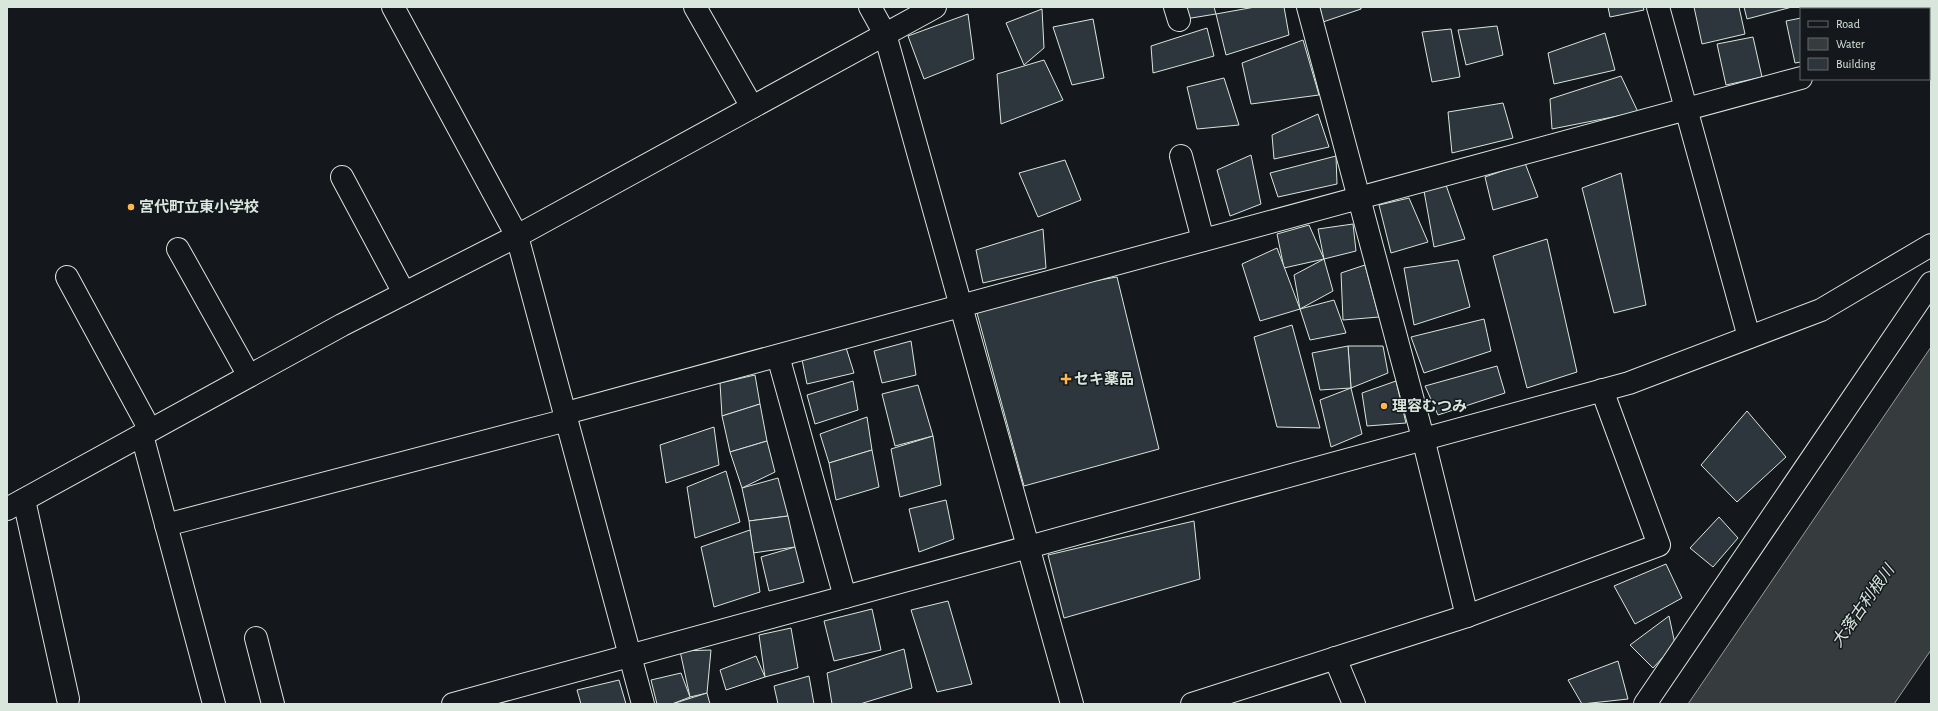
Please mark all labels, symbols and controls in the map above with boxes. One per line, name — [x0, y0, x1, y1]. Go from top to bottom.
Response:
legend — [1800, 8, 1930, 80]
text: Road — [1836, 18, 1860, 30]
text: Water — [1836, 38, 1865, 50]
text: Building — [1836, 58, 1876, 70]
place label: 宮代町立東小学校 — [139, 198, 259, 215]
marker: 宮代町立東小学校 — [126, 202, 136, 212]
place label: セキ薬品 — [1074, 371, 1134, 387]
marker: セキ薬品 — [1061, 374, 1071, 384]
place label: 理容むつみ — [1392, 398, 1467, 414]
marker: 理容むつみ — [1379, 401, 1389, 411]
water label: 大落古利根川 — [1828, 560, 1898, 650]

